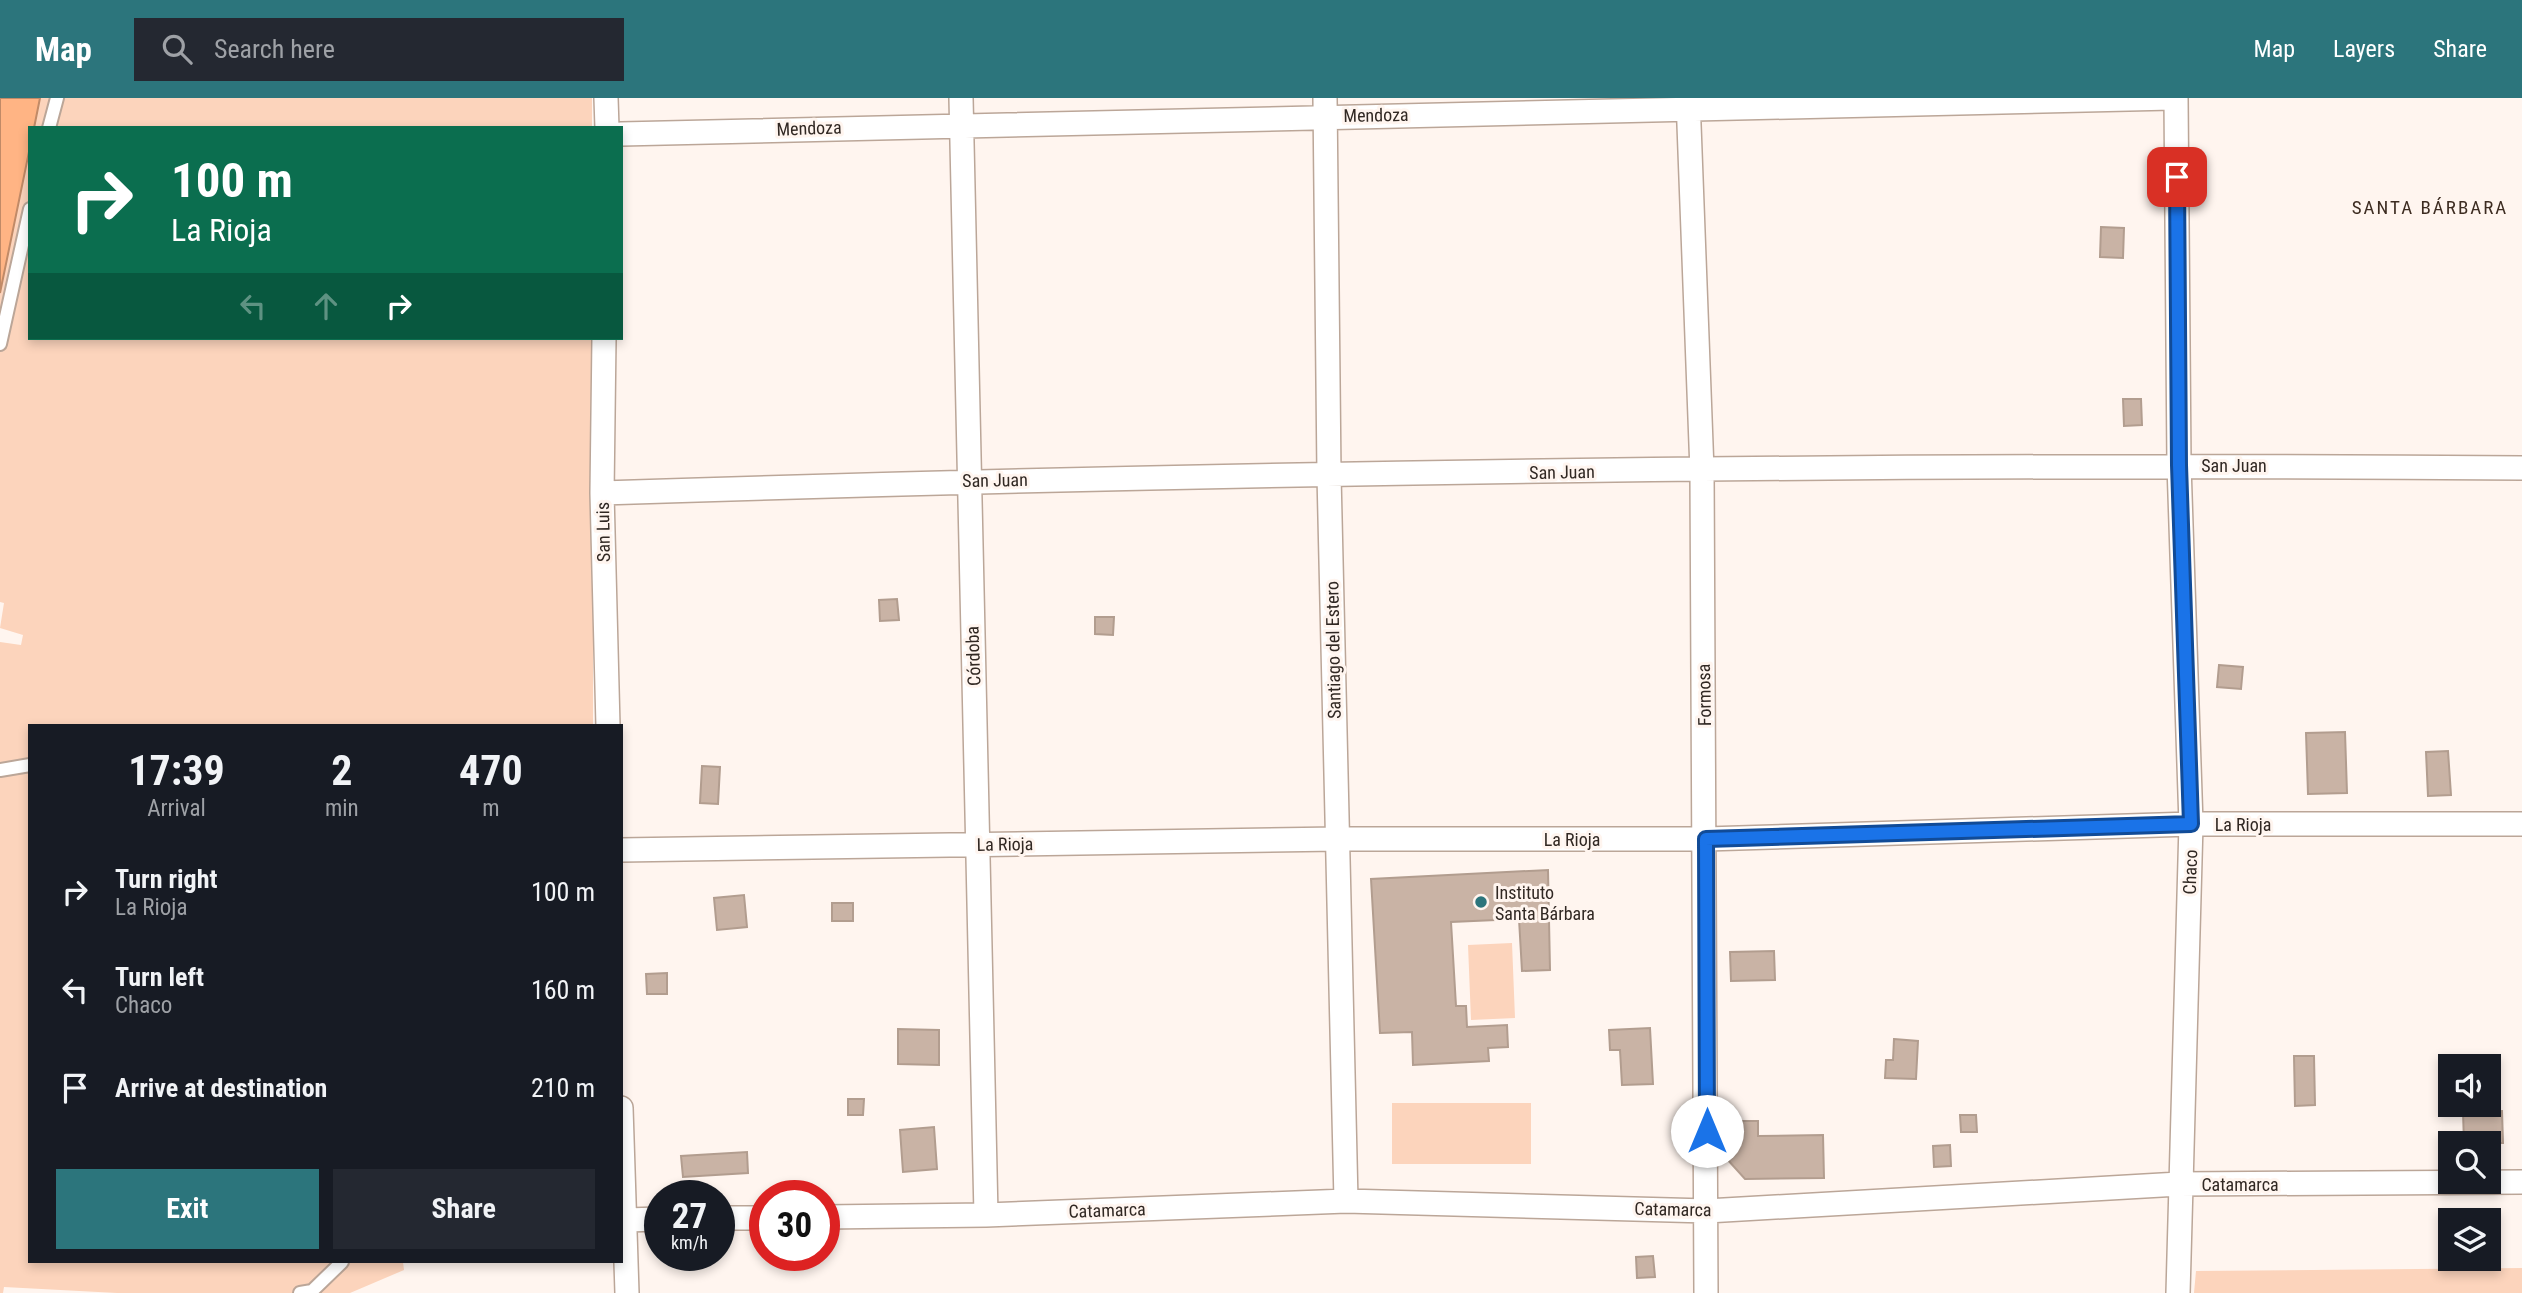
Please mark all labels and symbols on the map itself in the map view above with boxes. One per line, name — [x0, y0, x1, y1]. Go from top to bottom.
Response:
street label: Mendoza — [1343, 104, 1409, 126]
street label: Mendoza — [776, 116, 842, 140]
pin — [2147, 147, 2207, 207]
district label: SANTA BÁRBARA — [2352, 196, 2508, 219]
street label: San Juan — [2201, 455, 2267, 476]
street label: San Juan — [1529, 461, 1595, 483]
street label: San Juan — [962, 469, 1028, 491]
street label: San Luis — [592, 502, 614, 562]
street label: Santiago del Estero — [1321, 581, 1345, 719]
street label: Córdoba — [961, 626, 985, 686]
street label: Formosa — [1693, 664, 1715, 726]
street label: La Rioja — [2215, 814, 2271, 835]
street label: La Rioja — [1544, 829, 1600, 850]
street label: La Rioja — [976, 833, 1034, 855]
street label: Chaco — [2179, 849, 2201, 895]
place label: Instituto Santa Bárbara — [1495, 882, 1595, 924]
marker: Instituto Santa Bárbara — [1473, 894, 1489, 910]
position arrow — [1670, 1094, 1744, 1168]
street label: Catamarca — [2201, 1174, 2279, 1195]
speed limit sign: 30 — [749, 1180, 840, 1271]
street label: Catamarca — [1068, 1198, 1146, 1222]
street label: Catamarca — [1634, 1198, 1712, 1220]

